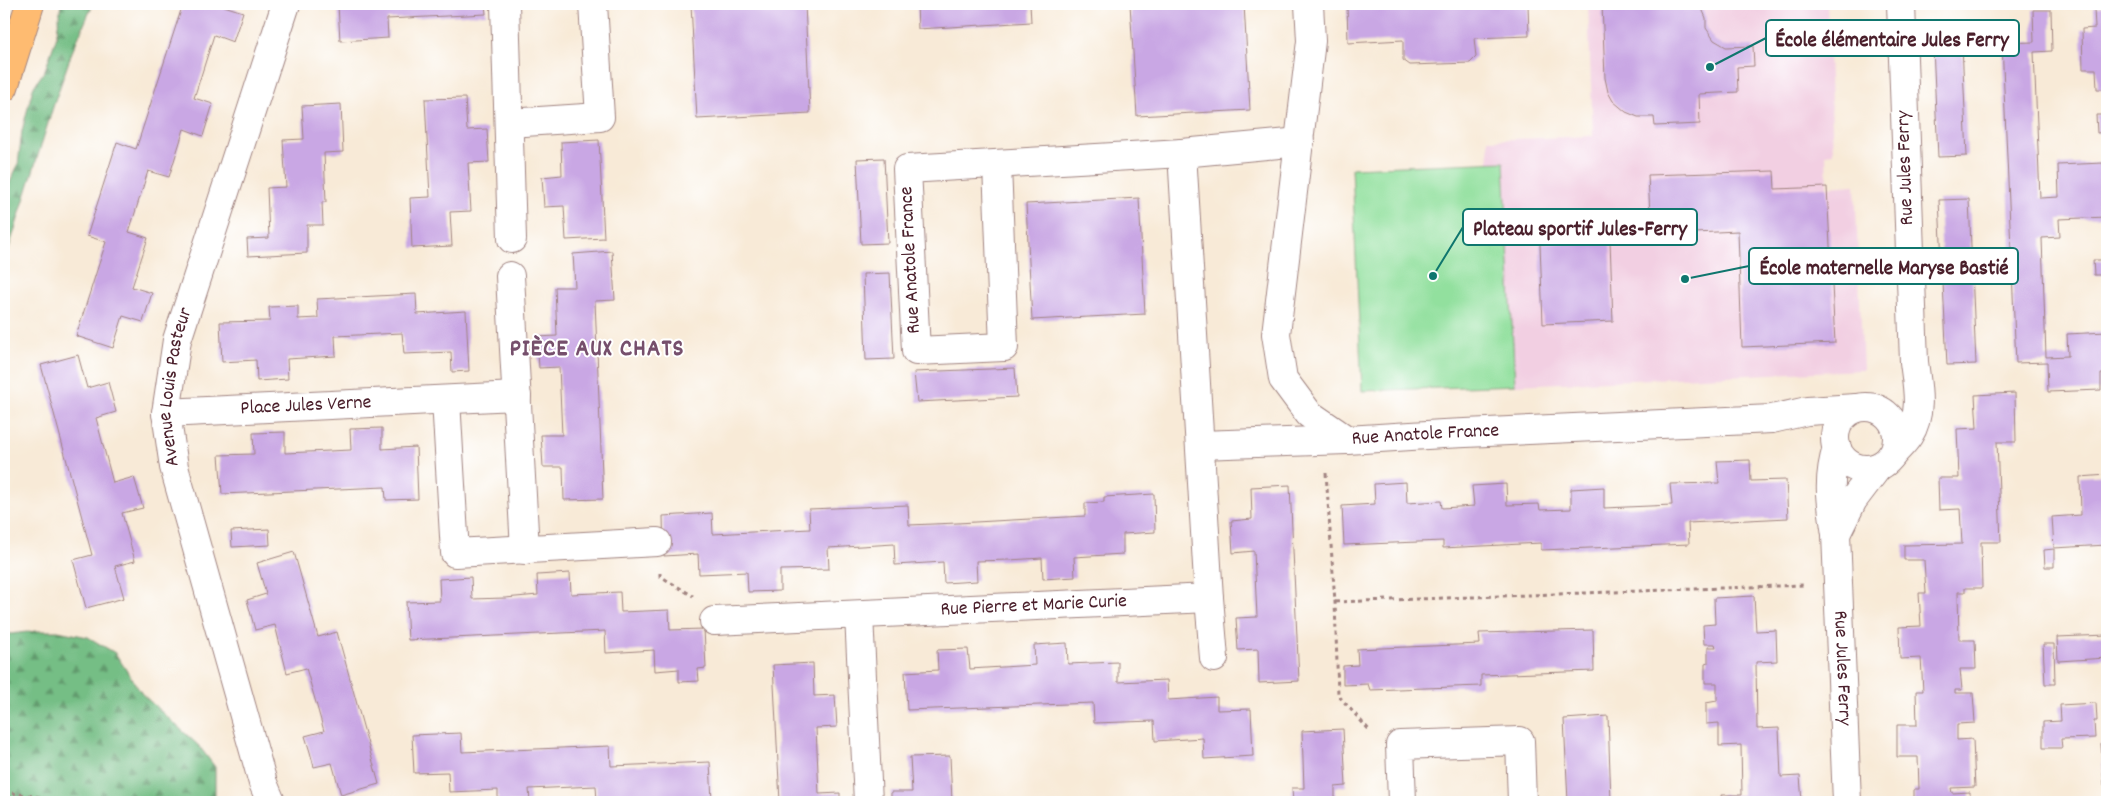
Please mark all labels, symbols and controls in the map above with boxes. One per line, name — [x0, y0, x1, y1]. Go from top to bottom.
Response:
callout: École élémentaire Jules Ferry — [1766, 20, 2019, 56]
text: École élémentaire Jules Ferry — [1775, 27, 2010, 57]
street label: Rue Jules Ferry — [1890, 109, 1922, 226]
street label: Rue Anatole France — [893, 185, 929, 334]
callout: Plateau sportif Jules-Ferry — [1463, 209, 1697, 245]
text: Plateau sportif Jules-Ferry — [1473, 216, 1689, 246]
callout: École maternelle Maryse Bastié — [1749, 248, 2018, 284]
text: École maternelle Maryse Bastié — [1759, 255, 2009, 285]
street label: Avenue Louis Pasteur — [152, 304, 201, 468]
district label: PIÈCE AUX CHATS — [510, 332, 684, 368]
street label: Place Jules Verne — [240, 389, 372, 423]
street label: Rue Anatole France — [1351, 417, 1500, 454]
street label: Rue Pierre et Marie Curie — [940, 588, 1128, 624]
street label: Rue Jules Ferry — [1825, 610, 1858, 727]

